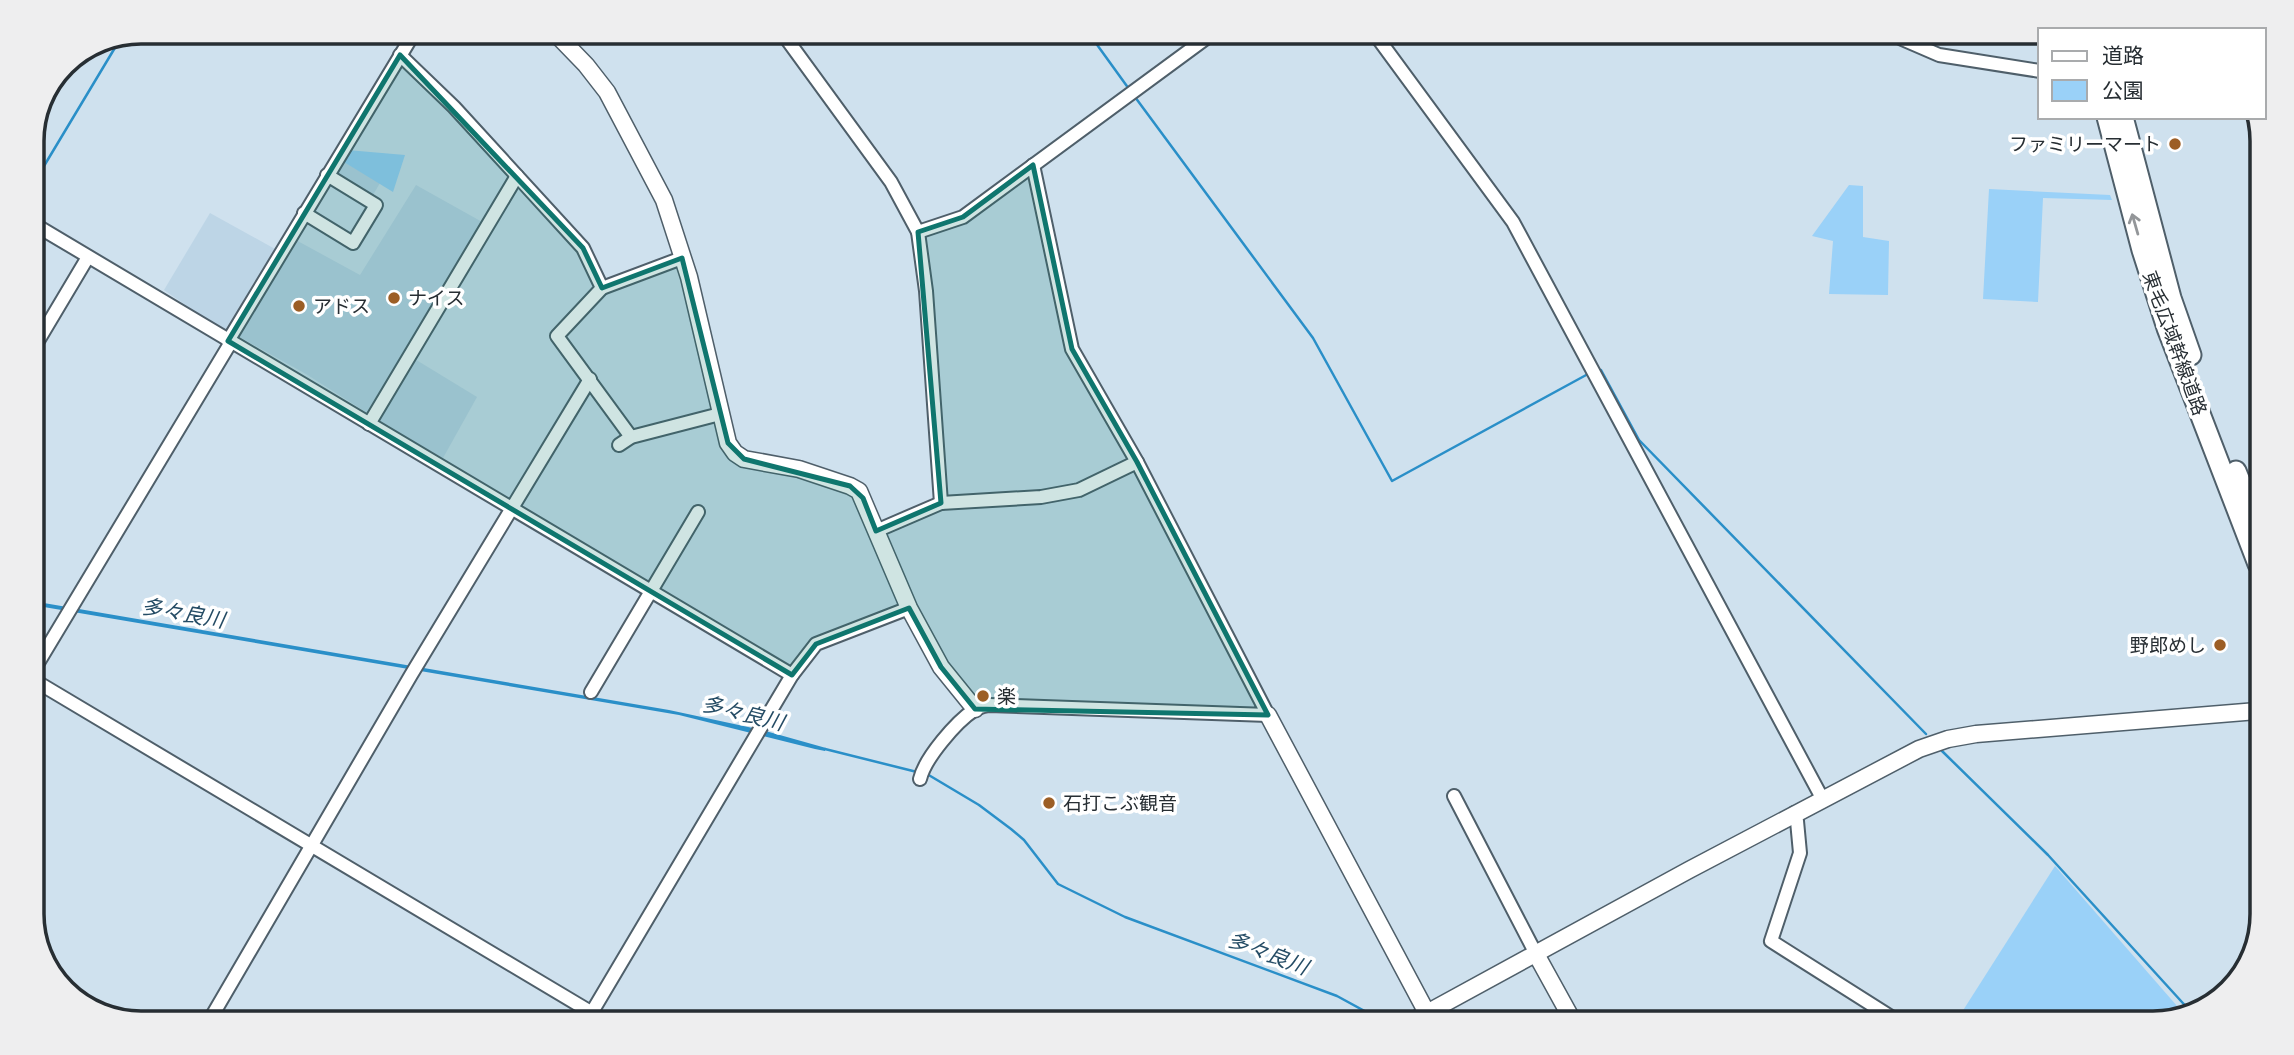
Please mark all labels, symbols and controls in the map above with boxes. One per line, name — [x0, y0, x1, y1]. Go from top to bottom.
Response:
legend — [2038, 28, 2266, 119]
text: 道路 — [2102, 41, 2144, 70]
text: 公園 — [2102, 76, 2144, 105]
place label: ファミリーマート — [2009, 131, 2161, 157]
marker: ファミリーマート — [2167, 136, 2183, 152]
one-way arrow — [2127, 213, 2140, 235]
street label: 東毛広域幹線道路 — [2137, 267, 2213, 419]
place label: ナイス — [408, 285, 464, 311]
marker: ナイス — [386, 290, 402, 306]
place label: アドス — [313, 293, 370, 319]
marker: アドス — [291, 298, 307, 314]
water label: 多々良川 — [139, 591, 229, 635]
place label: 野郎めし — [2130, 632, 2206, 658]
marker: 野郎めし — [2212, 637, 2228, 653]
place label: 楽 — [997, 683, 1016, 709]
marker: 楽 — [975, 688, 991, 704]
water label: 多々良川 — [699, 689, 789, 738]
place label: 石打こぶ観音 — [1063, 790, 1177, 816]
marker: 石打こぶ観音 — [1041, 795, 1057, 811]
water label: 多々良川 — [1224, 924, 1314, 982]

